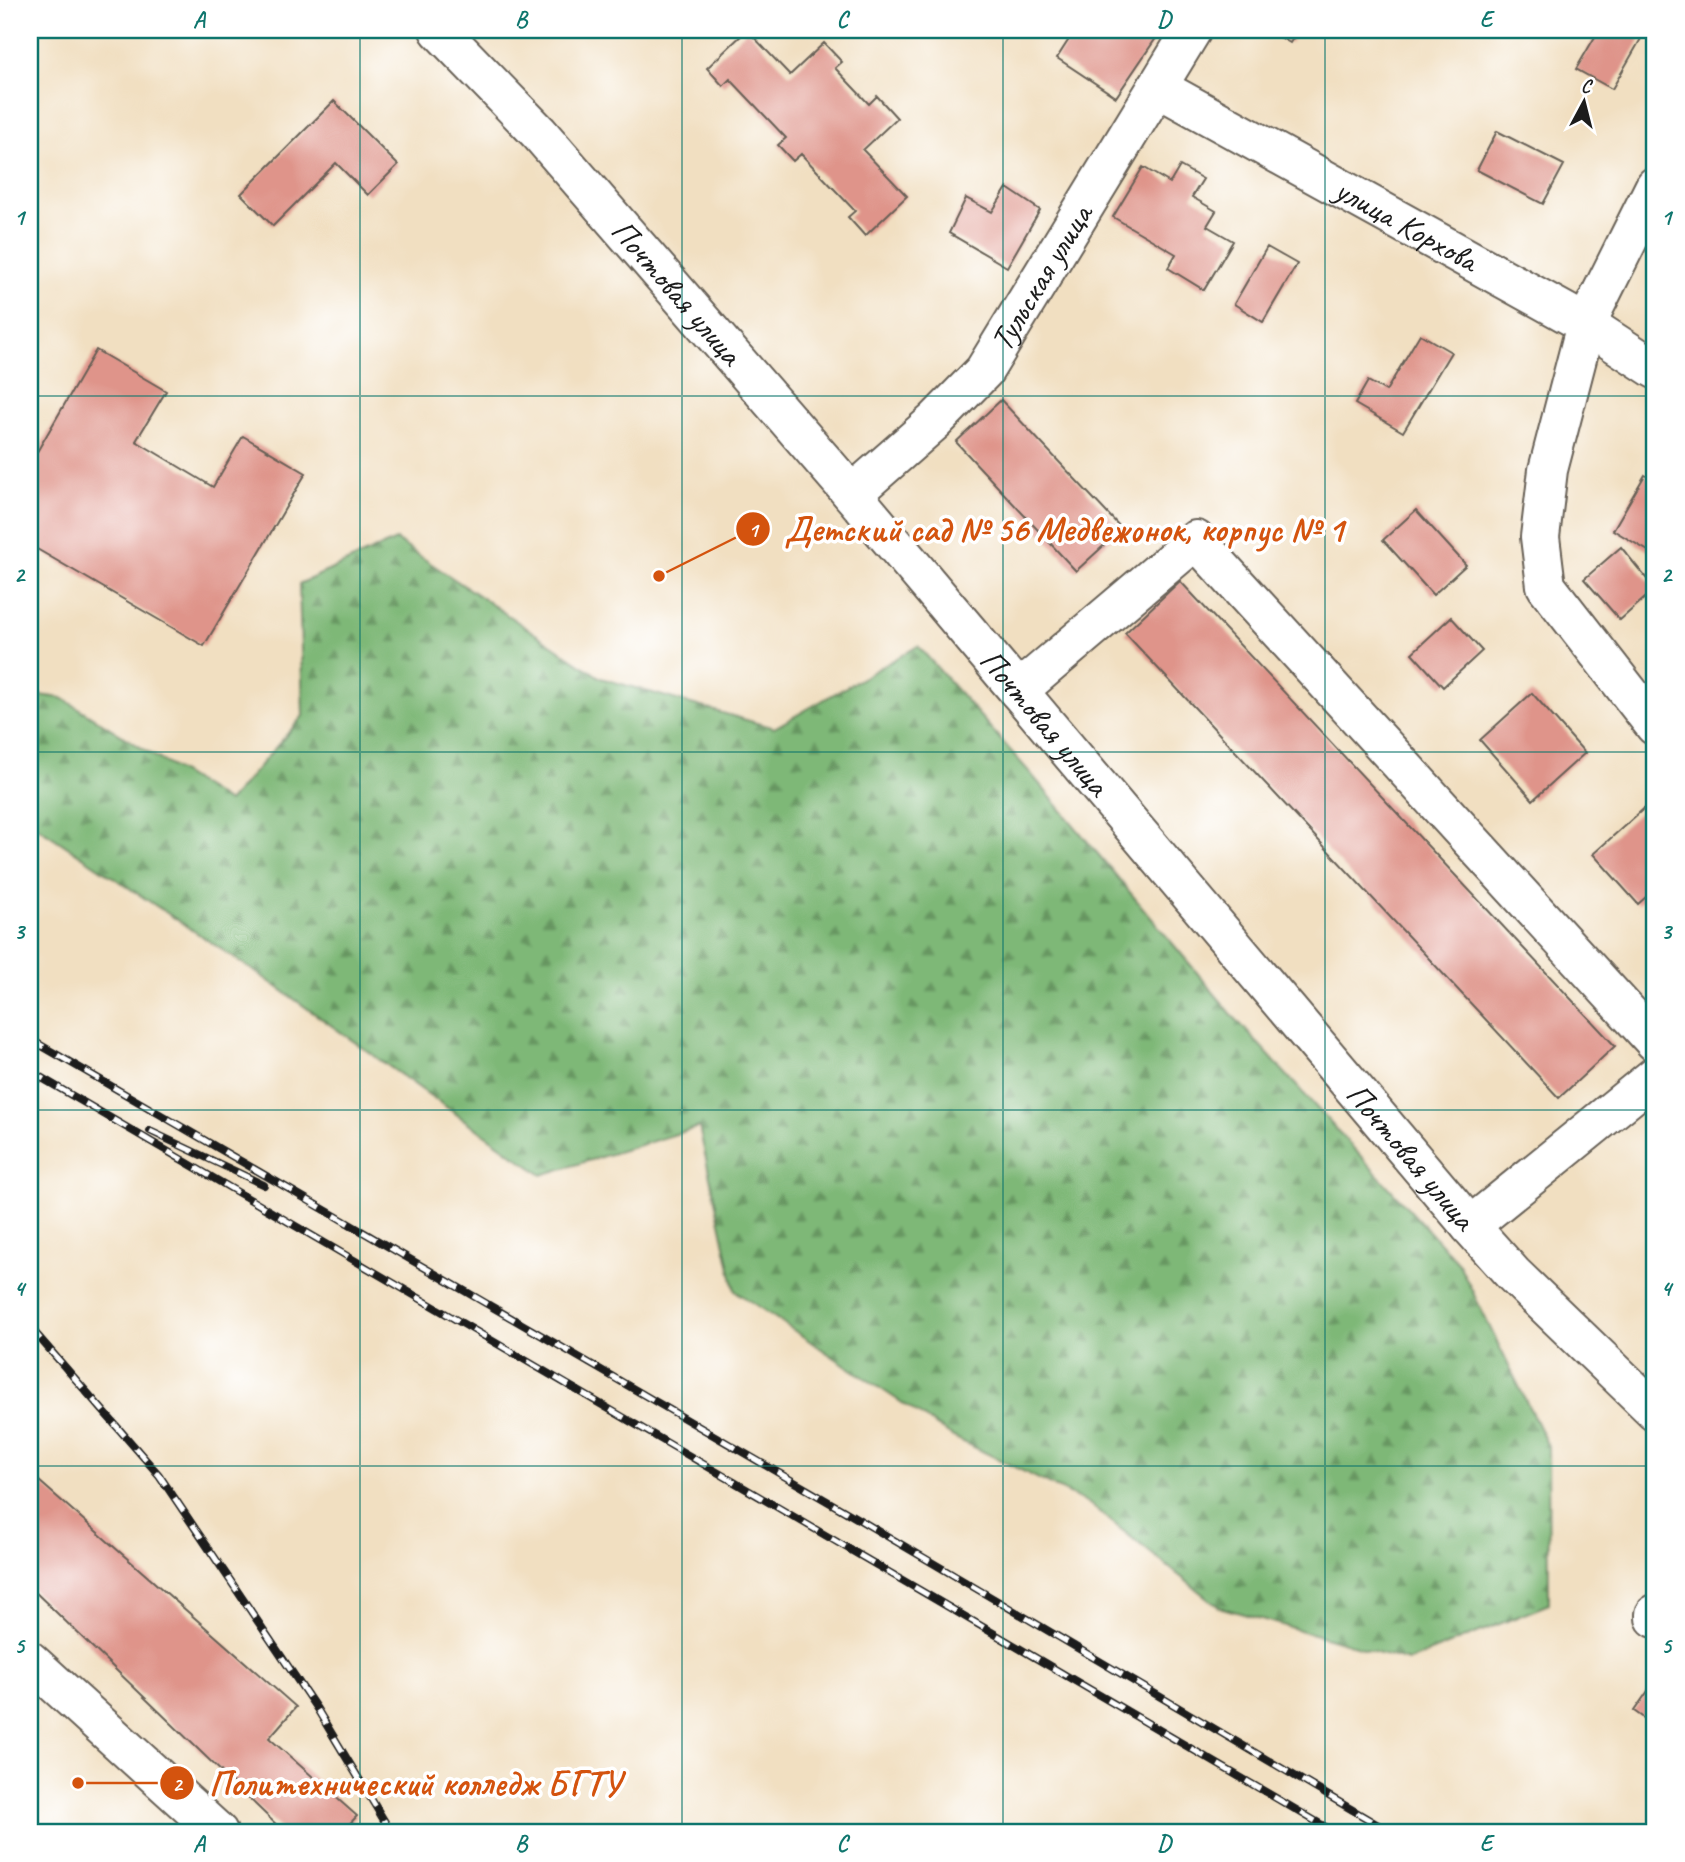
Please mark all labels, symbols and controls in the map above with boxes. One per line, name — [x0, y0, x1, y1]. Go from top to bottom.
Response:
text: A — [193, 5, 207, 34]
text: B — [515, 5, 529, 34]
text: C — [837, 5, 851, 34]
text: D — [1157, 5, 1173, 34]
text: E — [1480, 5, 1496, 34]
north arrow — [1548, 66, 1618, 136]
text: С — [1580, 74, 1595, 99]
street label: улица Корхова — [1326, 168, 1487, 282]
street label: Тульская улица — [980, 195, 1103, 358]
text: 1 — [14, 203, 27, 232]
text: 1 — [1661, 203, 1674, 232]
street label: Почтовая улица — [602, 210, 753, 376]
callout: Детский сад № 56 Медвежонок, корпус № 1 — [736, 501, 1358, 557]
text: Детский сад № 56 Медвежонок, корпус № 1 — [785, 507, 1347, 552]
text: 1 — [748, 517, 760, 543]
text: 2 — [14, 560, 27, 589]
text: 2 — [1661, 560, 1674, 589]
street label: Почтовая улица — [971, 640, 1120, 806]
text: 3 — [14, 917, 27, 946]
text: 3 — [1661, 917, 1674, 946]
street label: Почтовая улица — [1337, 1074, 1487, 1240]
text: 4 — [14, 1274, 27, 1303]
text: 4 — [1661, 1274, 1674, 1303]
text: 5 — [14, 1631, 26, 1660]
text: 5 — [1661, 1631, 1673, 1660]
callout: Политехнический колледж БГТУ — [160, 1755, 635, 1811]
text: Политехнический колледж БГТУ — [209, 1761, 627, 1806]
text: 2 — [172, 1771, 184, 1797]
text: A — [193, 1829, 207, 1858]
text: B — [515, 1829, 529, 1858]
text: C — [837, 1829, 851, 1858]
text: D — [1157, 1829, 1173, 1858]
text: E — [1480, 1829, 1496, 1858]

